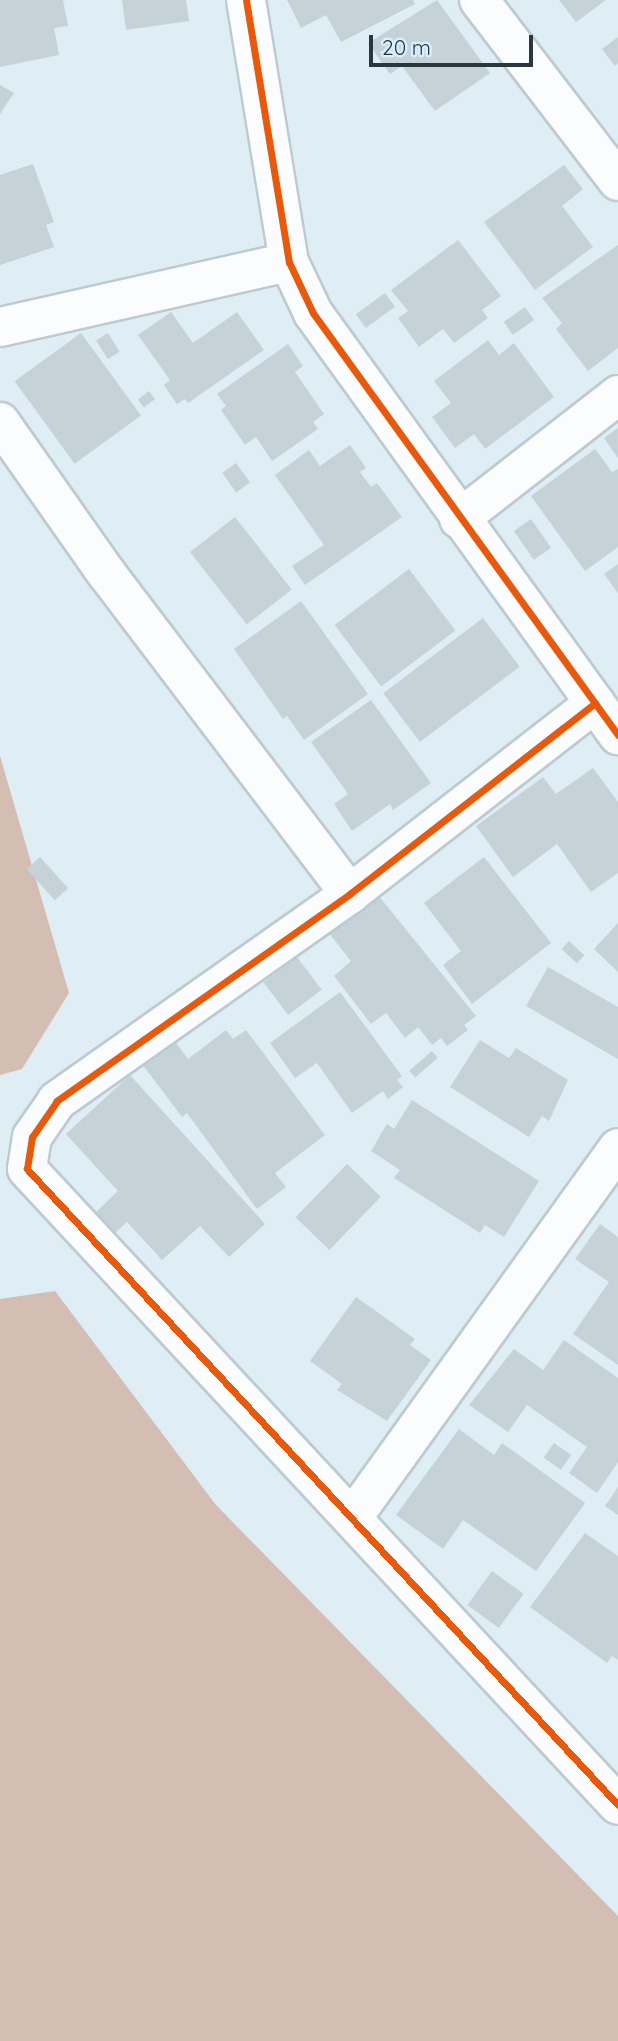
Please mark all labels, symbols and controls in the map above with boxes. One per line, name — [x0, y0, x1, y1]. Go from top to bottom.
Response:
scale bar — [373, 21, 538, 65]
text: 20 m — [382, 34, 431, 60]

